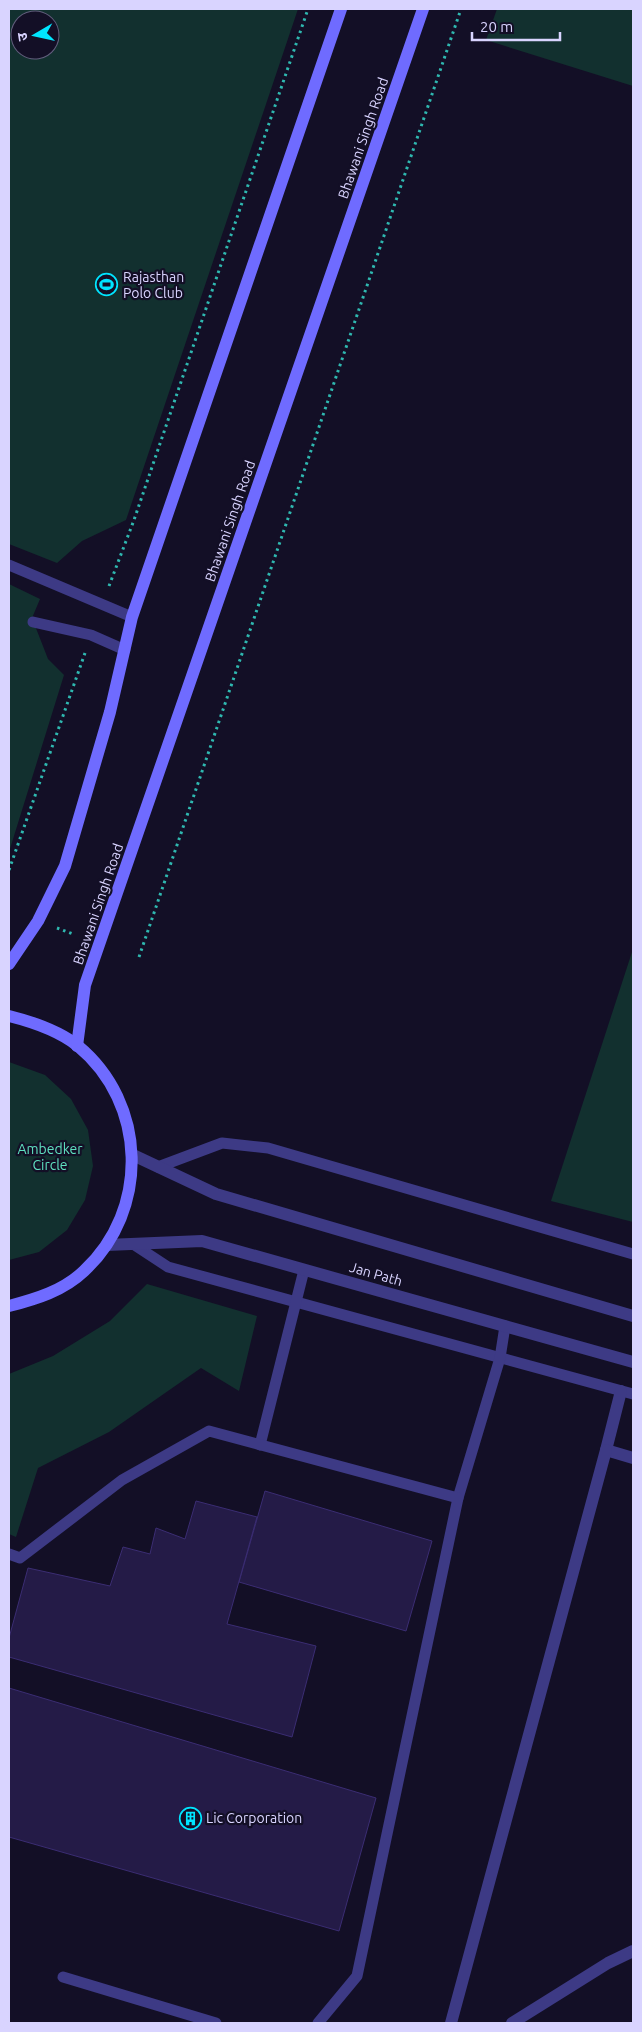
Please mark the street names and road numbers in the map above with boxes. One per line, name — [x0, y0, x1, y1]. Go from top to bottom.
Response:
street label: Bhawani Singh Road — [335, 75, 391, 201]
street label: Bhawani Singh Road — [202, 458, 258, 584]
street label: Bhawani Singh Road — [70, 841, 126, 967]
street label: Jan Path — [348, 1259, 404, 1289]

